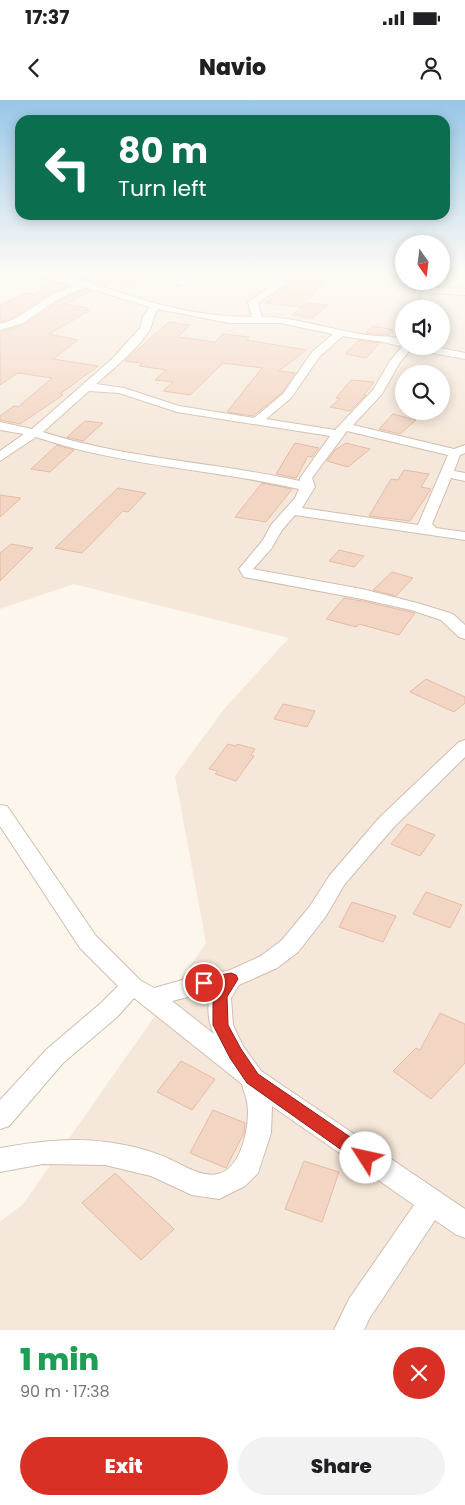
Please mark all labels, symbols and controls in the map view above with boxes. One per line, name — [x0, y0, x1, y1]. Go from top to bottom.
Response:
text: 17:37 — [25, 4, 69, 31]
text: Navio — [199, 52, 266, 83]
icon: back — [20, 54, 48, 82]
icon: person — [417, 54, 445, 82]
text: 80 m — [118, 126, 208, 175]
icon: left — [35, 135, 100, 200]
text: Turn left — [118, 173, 206, 204]
north arrow — [395, 235, 450, 290]
map controls — [395, 235, 450, 420]
button: sound — [395, 300, 450, 355]
button: search — [395, 365, 450, 420]
pin — [183, 962, 225, 1004]
icon: arrive — [190, 969, 218, 997]
position arrow — [339, 1131, 391, 1183]
text: 1 min — [20, 1338, 99, 1381]
button: close — [393, 1347, 445, 1399]
text: 90 m · 17:38 — [20, 1380, 110, 1403]
button: Exit — [20, 1437, 228, 1495]
button: Share — [238, 1437, 445, 1495]

